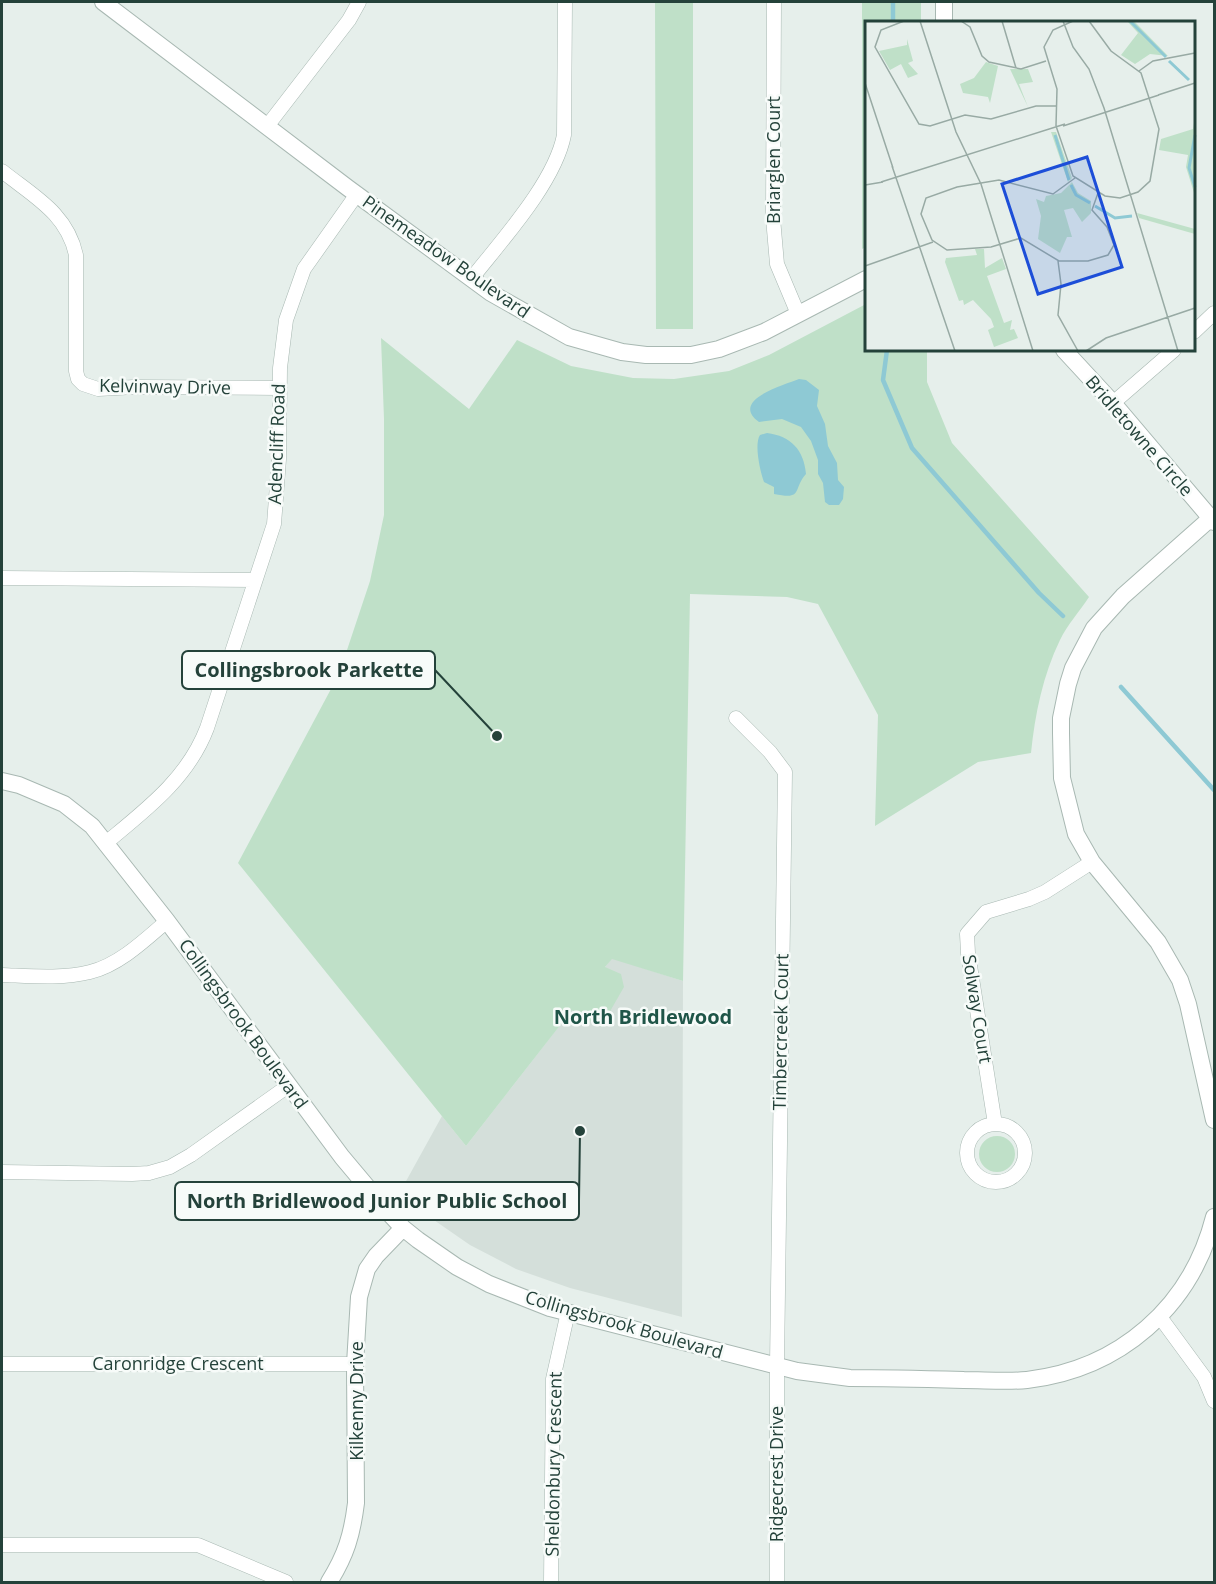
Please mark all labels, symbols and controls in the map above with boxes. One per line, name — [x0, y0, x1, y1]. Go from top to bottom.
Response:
inset map — [865, 21, 1195, 351]
street label: Briarglen Court — [761, 96, 785, 224]
street label: Pinemeadow Boulevard — [358, 189, 535, 323]
street label: Bridletowne Circle — [1081, 370, 1199, 501]
street label: Kelvinway Drive — [99, 373, 231, 399]
street label: Adencliff Road — [262, 383, 290, 505]
callout: Collingsbrook Parkette — [182, 651, 435, 689]
text: Collingsbrook Parkette — [194, 656, 424, 683]
street label: Collingsbrook Boulevard — [174, 933, 314, 1113]
street label: Timbercreek Court — [767, 953, 793, 1111]
street label: Solway Court — [958, 953, 998, 1065]
district label: North Bridlewood — [554, 1003, 732, 1030]
callout: North Bridlewood Junior Public School — [175, 1182, 579, 1220]
text: North Bridlewood Junior Public School — [187, 1187, 567, 1214]
street label: Collingsbrook Boulevard — [523, 1284, 726, 1364]
street label: Kilkenny Drive — [344, 1341, 368, 1461]
street label: Caronridge Crescent — [92, 1351, 264, 1375]
street label: Sheldonbury Crescent — [539, 1371, 567, 1557]
street label: Ridgecrest Drive — [764, 1406, 788, 1542]

